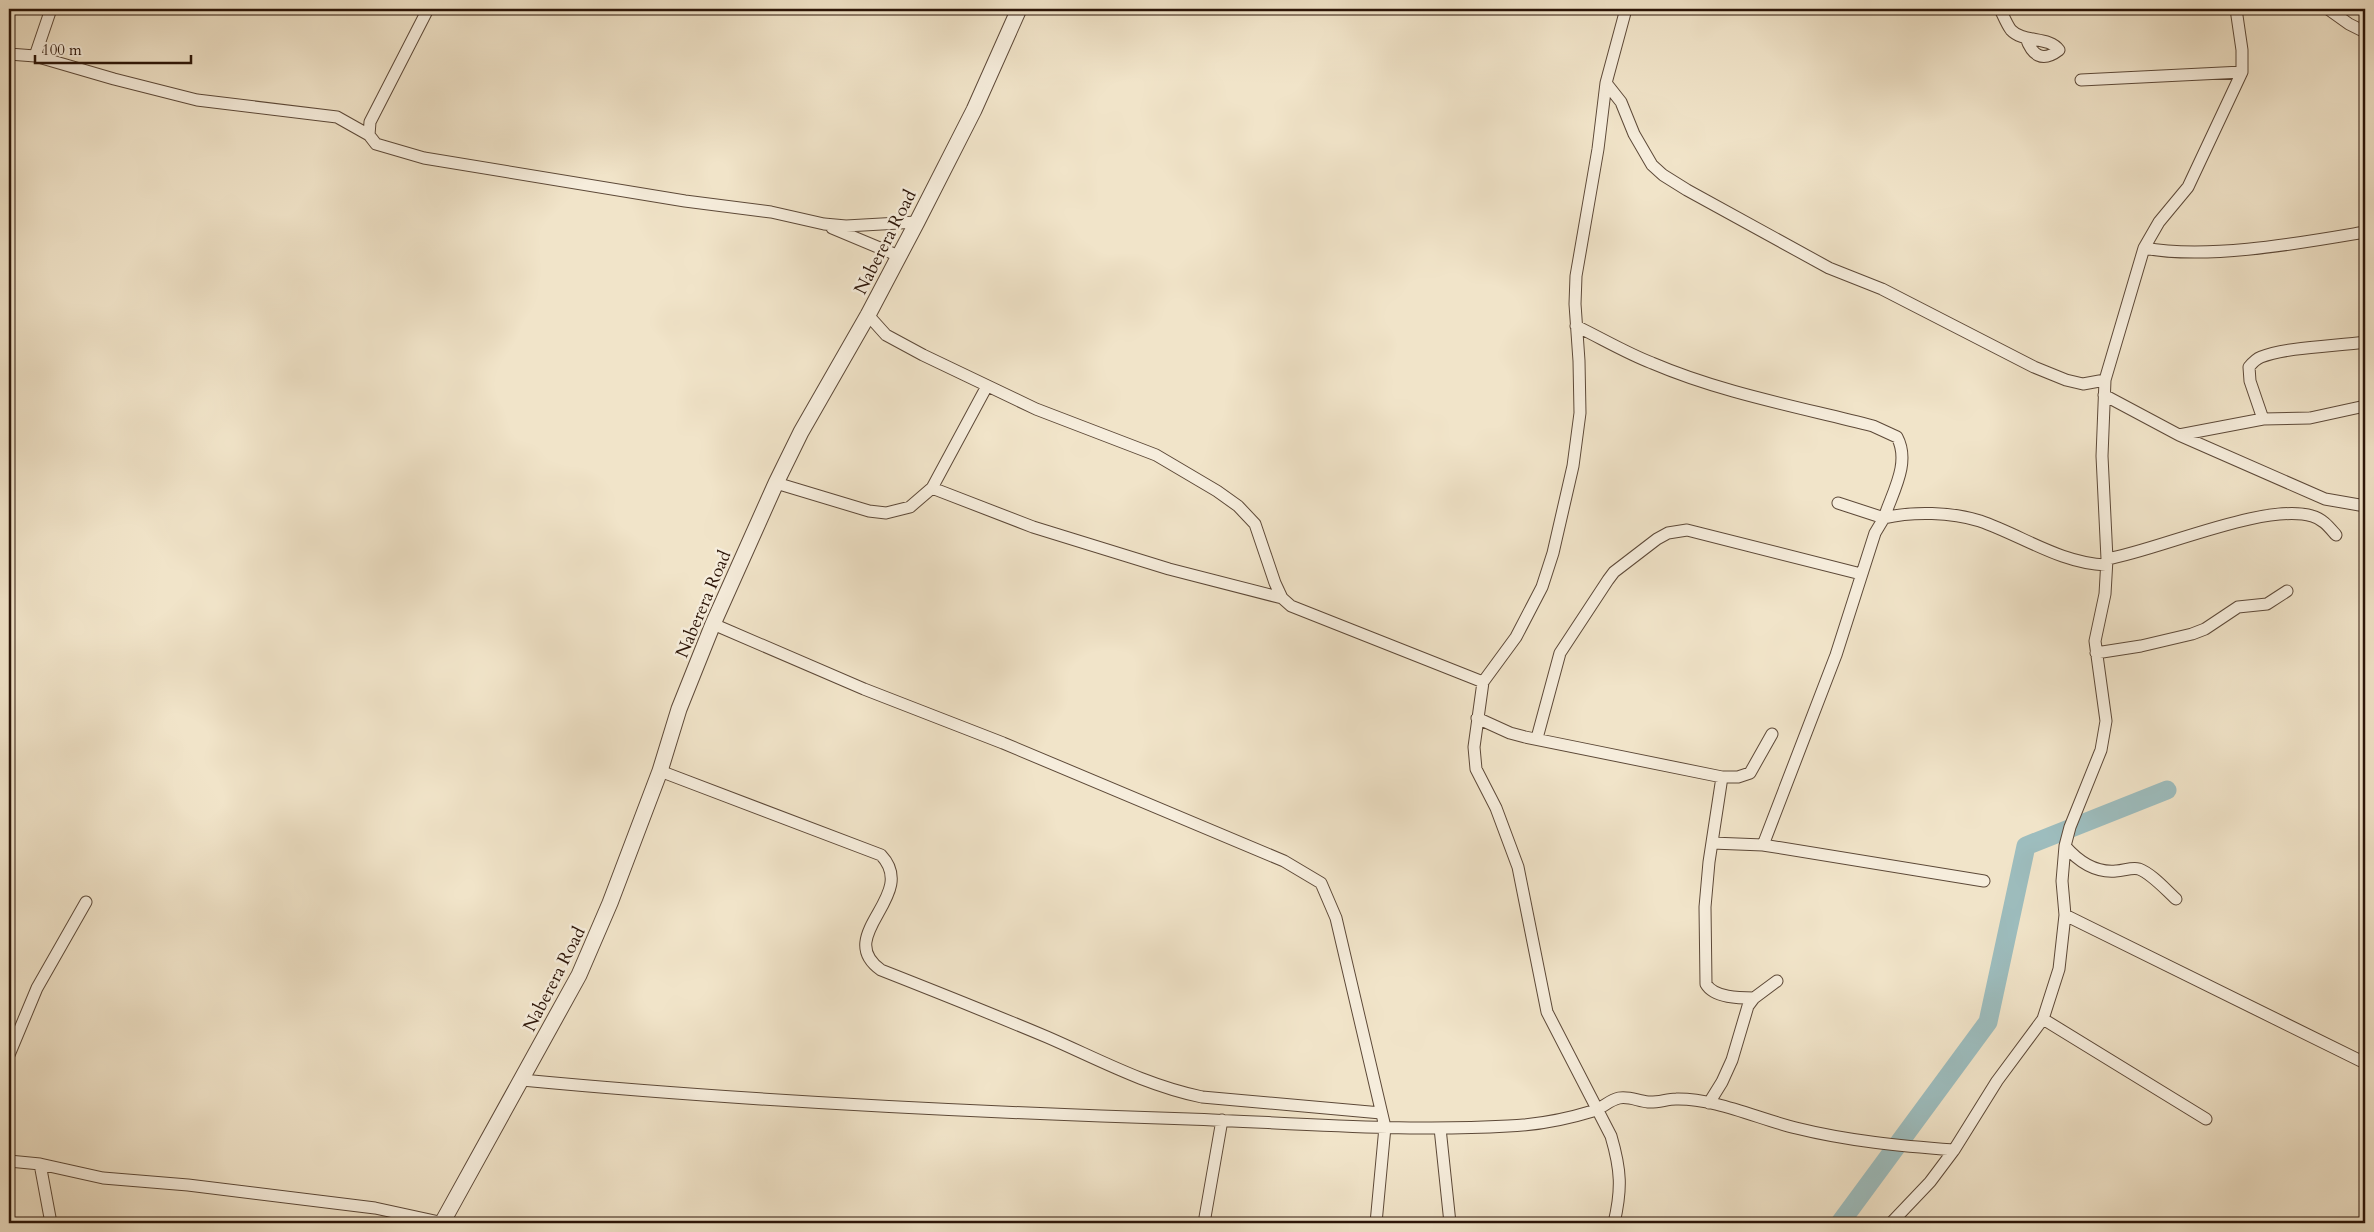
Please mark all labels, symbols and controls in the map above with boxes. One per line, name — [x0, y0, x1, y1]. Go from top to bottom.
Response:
scale bar — [35, 32, 191, 64]
text: 100 m — [42, 40, 82, 60]
street label: Naberera Road — [848, 185, 923, 299]
street label: Naberera Road — [670, 546, 737, 662]
street label: Naberera Road — [517, 922, 592, 1036]

